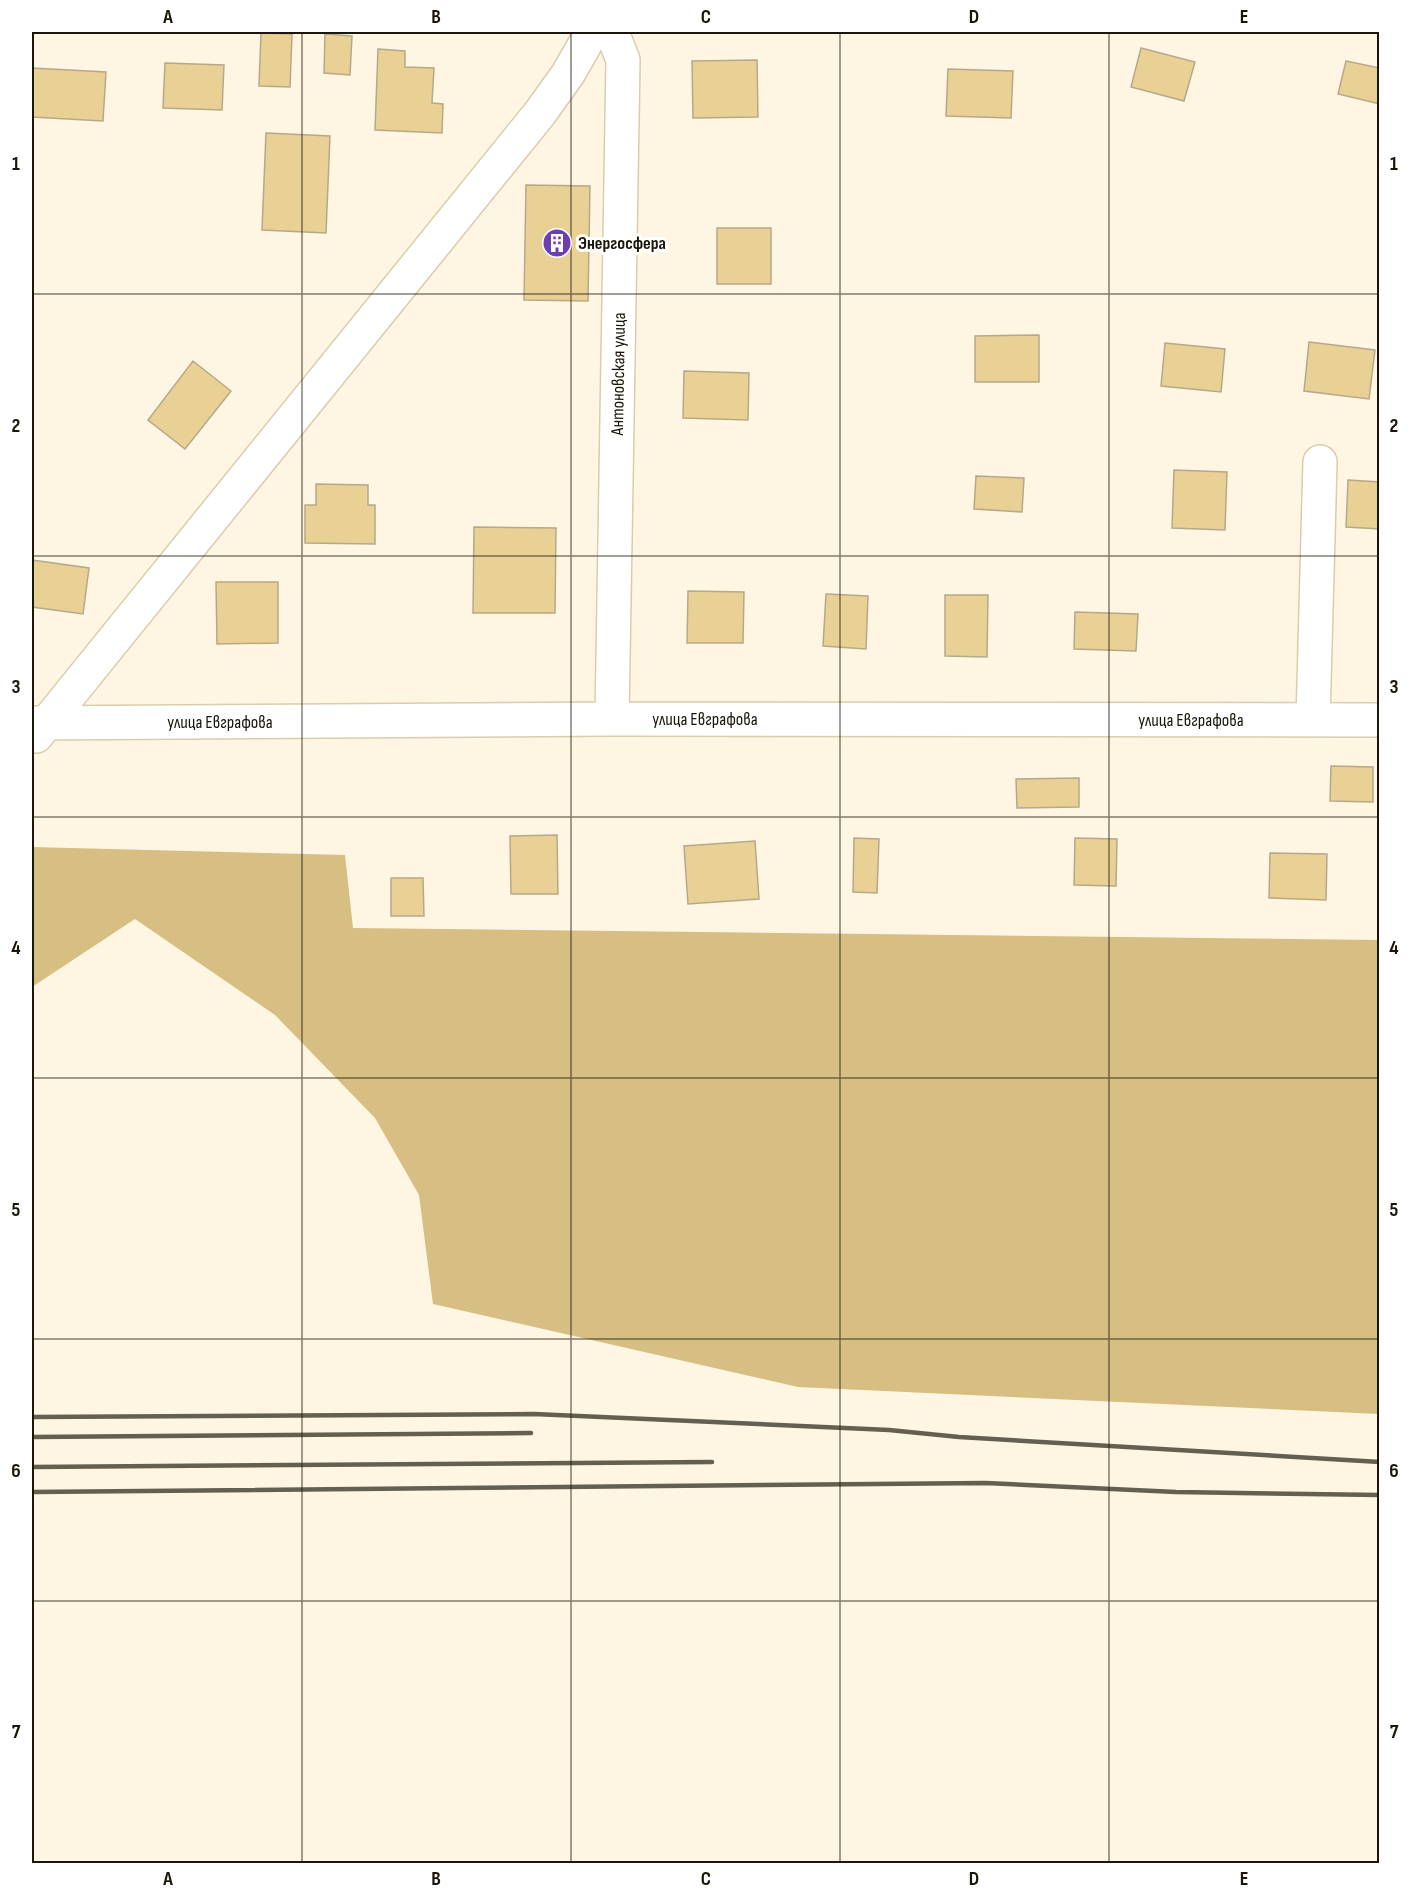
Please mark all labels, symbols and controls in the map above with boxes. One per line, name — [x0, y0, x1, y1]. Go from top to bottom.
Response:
text: A — [162, 5, 173, 29]
text: B — [431, 5, 441, 29]
text: C — [701, 5, 711, 29]
text: D — [969, 5, 979, 29]
text: E — [1240, 5, 1248, 29]
text: 1 — [12, 152, 20, 176]
text: 1 — [1390, 152, 1398, 176]
building icon: Энергосфера — [541, 227, 573, 259]
place label: Энергосфера — [578, 233, 666, 254]
street label: Антоновская улица — [607, 312, 630, 437]
text: 2 — [12, 414, 20, 438]
text: 2 — [1390, 414, 1398, 438]
text: 3 — [12, 675, 21, 699]
text: 3 — [1390, 675, 1399, 699]
street label: улица Евграфова — [652, 709, 758, 730]
street label: улица Евграфова — [1138, 710, 1244, 731]
street label: улица Евграфова — [167, 712, 273, 733]
text: 4 — [11, 936, 21, 960]
text: 4 — [1389, 936, 1399, 960]
text: 5 — [12, 1198, 21, 1222]
text: 5 — [1390, 1198, 1399, 1222]
text: 6 — [11, 1459, 21, 1483]
text: 6 — [1389, 1459, 1399, 1483]
text: 7 — [12, 1720, 21, 1744]
text: 7 — [1390, 1720, 1399, 1744]
text: A — [162, 1867, 173, 1891]
text: B — [431, 1867, 441, 1891]
text: C — [701, 1867, 711, 1891]
text: D — [969, 1867, 979, 1891]
text: E — [1240, 1867, 1248, 1891]

